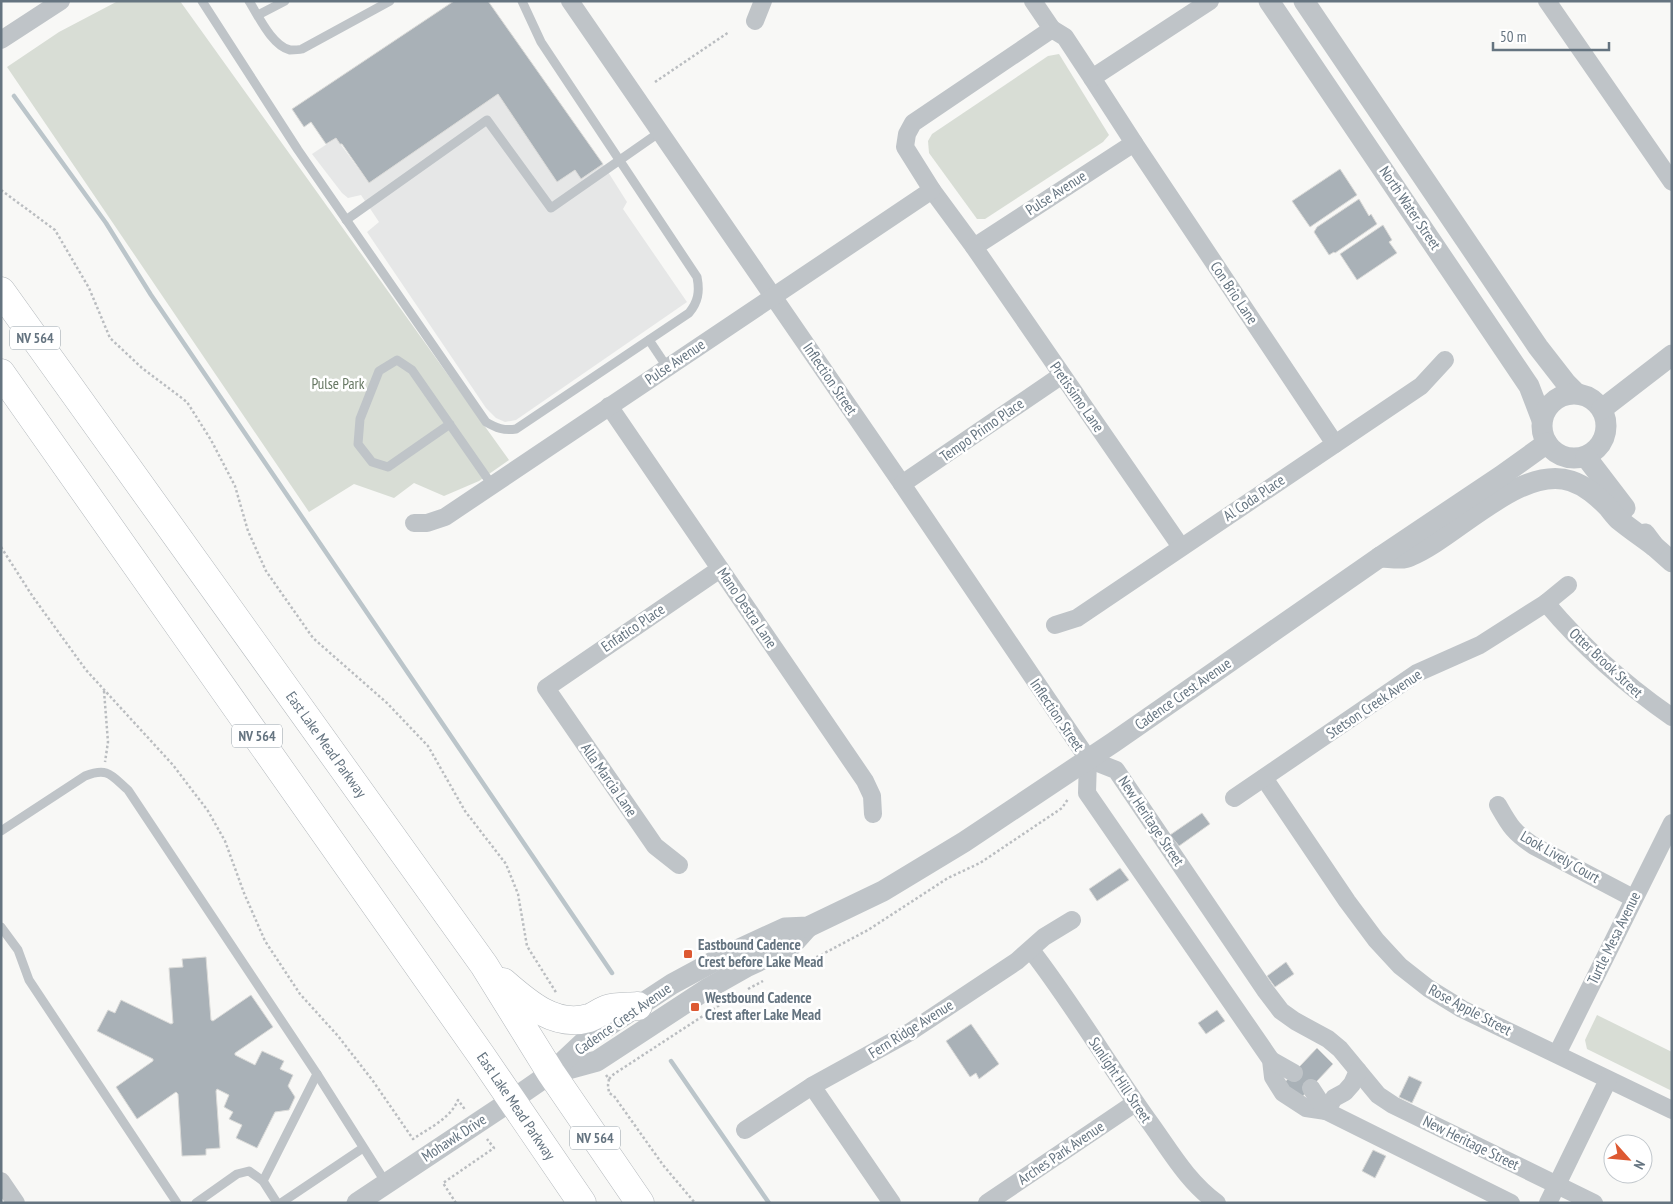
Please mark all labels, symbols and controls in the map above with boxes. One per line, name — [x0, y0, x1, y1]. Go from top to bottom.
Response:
scale bar — [1493, 20, 1609, 52]
text: 50 m — [1500, 27, 1526, 46]
street label: North Water Street — [1375, 162, 1445, 253]
street label: Pulse Avenue — [1022, 166, 1090, 219]
street label: Con Brio Lane — [1207, 258, 1262, 328]
road number: NV 564 — [10, 326, 60, 349]
street label: Pulse Avenue — [641, 335, 708, 389]
street label: Inflection Street — [799, 339, 862, 419]
street label: Pretissimo Lane — [1046, 358, 1109, 436]
park label: Pulse Park — [311, 374, 365, 393]
street label: Tempo Primo Place — [936, 394, 1027, 465]
street label: Al Coda Place — [1219, 470, 1288, 525]
street label: Mano Destra Lane — [713, 564, 781, 652]
street label: Enfatico Place — [597, 599, 668, 656]
street label: Otter Brook Street — [1566, 624, 1647, 702]
street label: Cadence Crest Avenue — [1131, 653, 1235, 734]
street label: Stetson Creek Avenue — [1322, 665, 1425, 743]
street label: Inflection Street — [1026, 675, 1089, 755]
street label: East Lake Mead Parkway — [282, 687, 371, 801]
road number: NV 564 — [232, 724, 282, 748]
street label: Alla Marcia Lane — [577, 739, 642, 820]
street label: New Heritage Street — [1114, 772, 1189, 869]
street label: Look Lively Court — [1517, 826, 1603, 887]
street label: Turtle Mesa Avenue — [1583, 888, 1644, 987]
place label: Eastbound Cadence Crest before Lake Mead — [698, 935, 824, 971]
marker: Eastbound Cadence Crest before Lake Mead — [682, 948, 694, 960]
street label: Cadence Crest Avenue — [571, 978, 675, 1059]
street label: Rose Apple Street — [1426, 980, 1515, 1039]
place label: Westbound Cadence Crest after Lake Mead — [704, 988, 821, 1024]
street label: Fern Ridge Avenue — [865, 995, 957, 1062]
marker: Westbound Cadence Crest after Lake Mead — [689, 1001, 701, 1013]
street label: Sunlight Hill Street — [1085, 1033, 1156, 1126]
street label: East Lake Mead Parkway — [473, 1048, 560, 1164]
street label: Mohawk Drive — [418, 1110, 490, 1166]
street label: New Heritage Street — [1420, 1111, 1522, 1174]
street label: Arches Park Avenue — [1014, 1117, 1108, 1188]
road number: NV 564 — [570, 1126, 620, 1150]
north arrow — [1603, 1134, 1653, 1184]
text: N — [1630, 1157, 1649, 1172]

